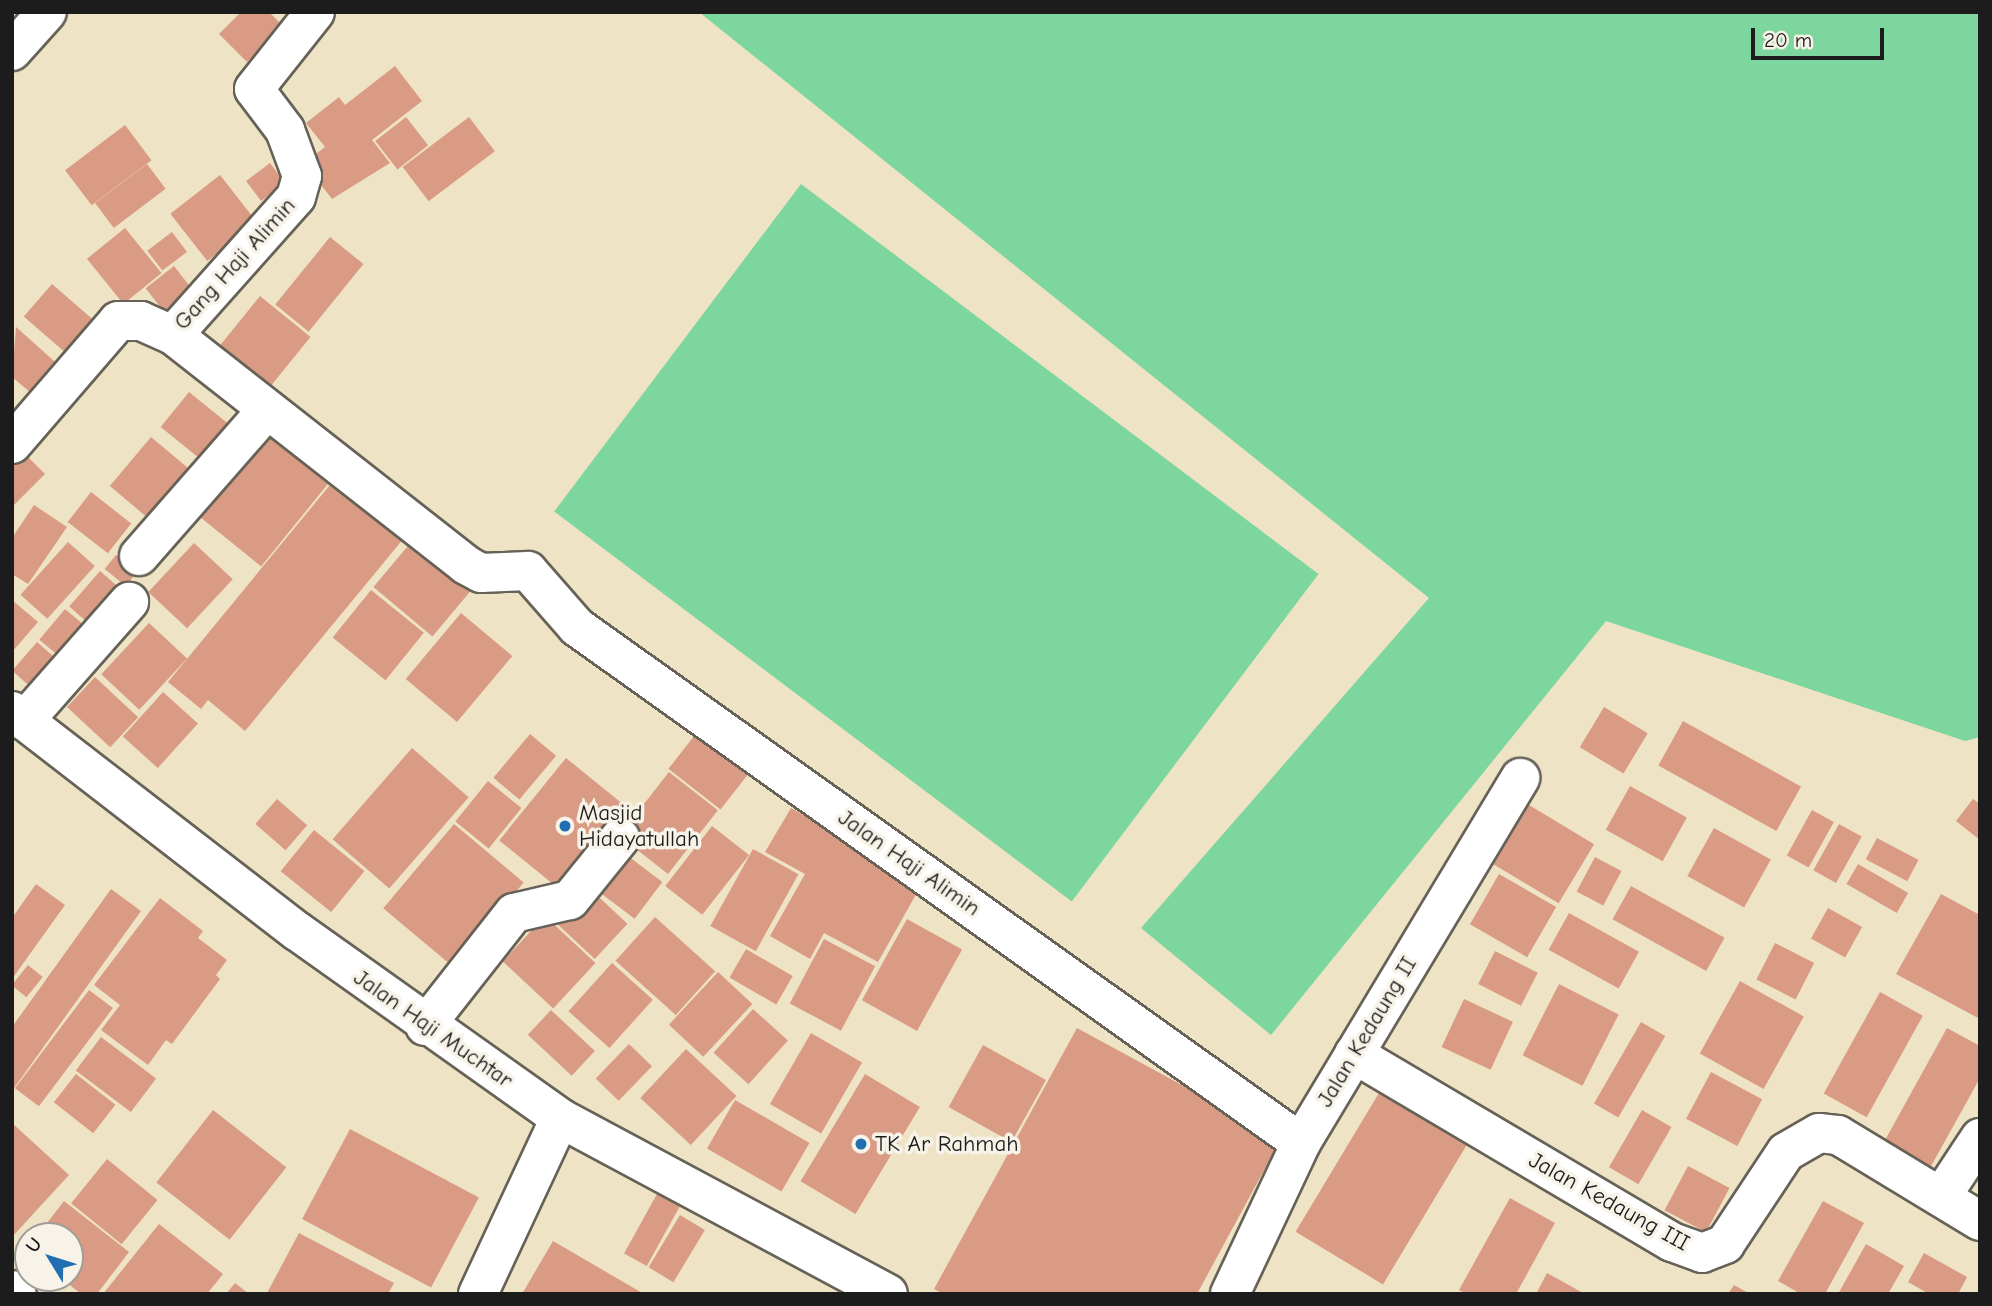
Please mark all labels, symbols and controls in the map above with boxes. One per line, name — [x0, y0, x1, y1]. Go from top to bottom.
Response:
scale bar — [1754, 14, 1887, 58]
text: 20 m — [1764, 28, 1812, 52]
street label: Gang Haji Alimin — [168, 192, 302, 336]
place label: Masjid Hidayatullah — [579, 799, 699, 853]
street label: Jalan Haji Alimin — [833, 804, 985, 922]
marker: Masjid Hidayatullah — [557, 818, 573, 834]
street label: Jalan Kedaung II — [1311, 952, 1423, 1112]
street label: Jalan Haji Muchtar — [348, 964, 518, 1094]
place label: TK Ar Rahmah — [875, 1130, 1019, 1158]
marker: TK Ar Rahmah — [853, 1136, 869, 1152]
street label: Jalan Kedaung III — [1524, 1146, 1694, 1258]
north arrow — [14, 1222, 84, 1292]
text: U — [21, 1234, 47, 1257]

